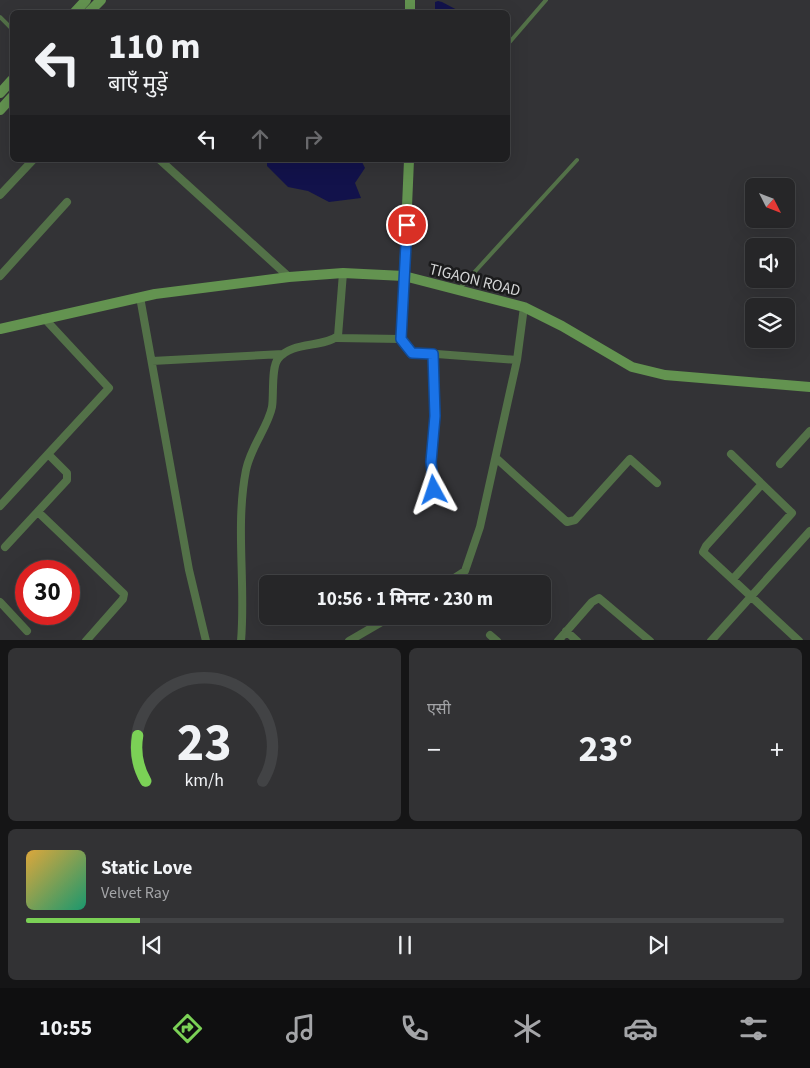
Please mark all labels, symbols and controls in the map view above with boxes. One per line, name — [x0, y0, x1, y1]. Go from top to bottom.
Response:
text: 110 m — [108, 22, 200, 72]
icon: left — [25, 30, 90, 95]
text: बाएँ मुड़ें — [108, 68, 168, 100]
icon: left — [193, 125, 221, 153]
icon: ahead — [246, 125, 274, 153]
icon: right — [299, 125, 327, 153]
north arrow — [745, 178, 795, 228]
map controls — [745, 178, 795, 348]
pin — [386, 204, 428, 246]
icon: arrive — [393, 211, 421, 239]
button: sound — [745, 238, 795, 288]
street label: TIGAON ROAD — [427, 258, 523, 302]
button: layers — [745, 298, 795, 348]
position arrow — [407, 463, 459, 515]
speed limit sign: 30 — [15, 560, 80, 625]
text: 10:56 · 1 मिनट · 230 m — [317, 586, 493, 613]
text: एसी — [427, 698, 451, 720]
text: 23 — [177, 707, 232, 781]
text: 23° — [579, 722, 633, 776]
text: − — [427, 730, 441, 770]
text: + — [770, 730, 784, 770]
text: km/h — [185, 768, 224, 793]
text: Static Love — [101, 855, 192, 882]
text: Velvet Ray — [101, 882, 169, 904]
icon: previous — [138, 931, 166, 959]
icon: pause — [391, 931, 419, 959]
icon: next — [644, 931, 672, 959]
icon: directions — [170, 1011, 205, 1046]
icon: music — [283, 1011, 318, 1046]
icon: phone — [397, 1011, 432, 1046]
icon: climate — [510, 1011, 545, 1046]
icon: car — [623, 1011, 658, 1046]
icon: filters — [736, 1011, 771, 1046]
text: 10:55 — [39, 1012, 92, 1044]

